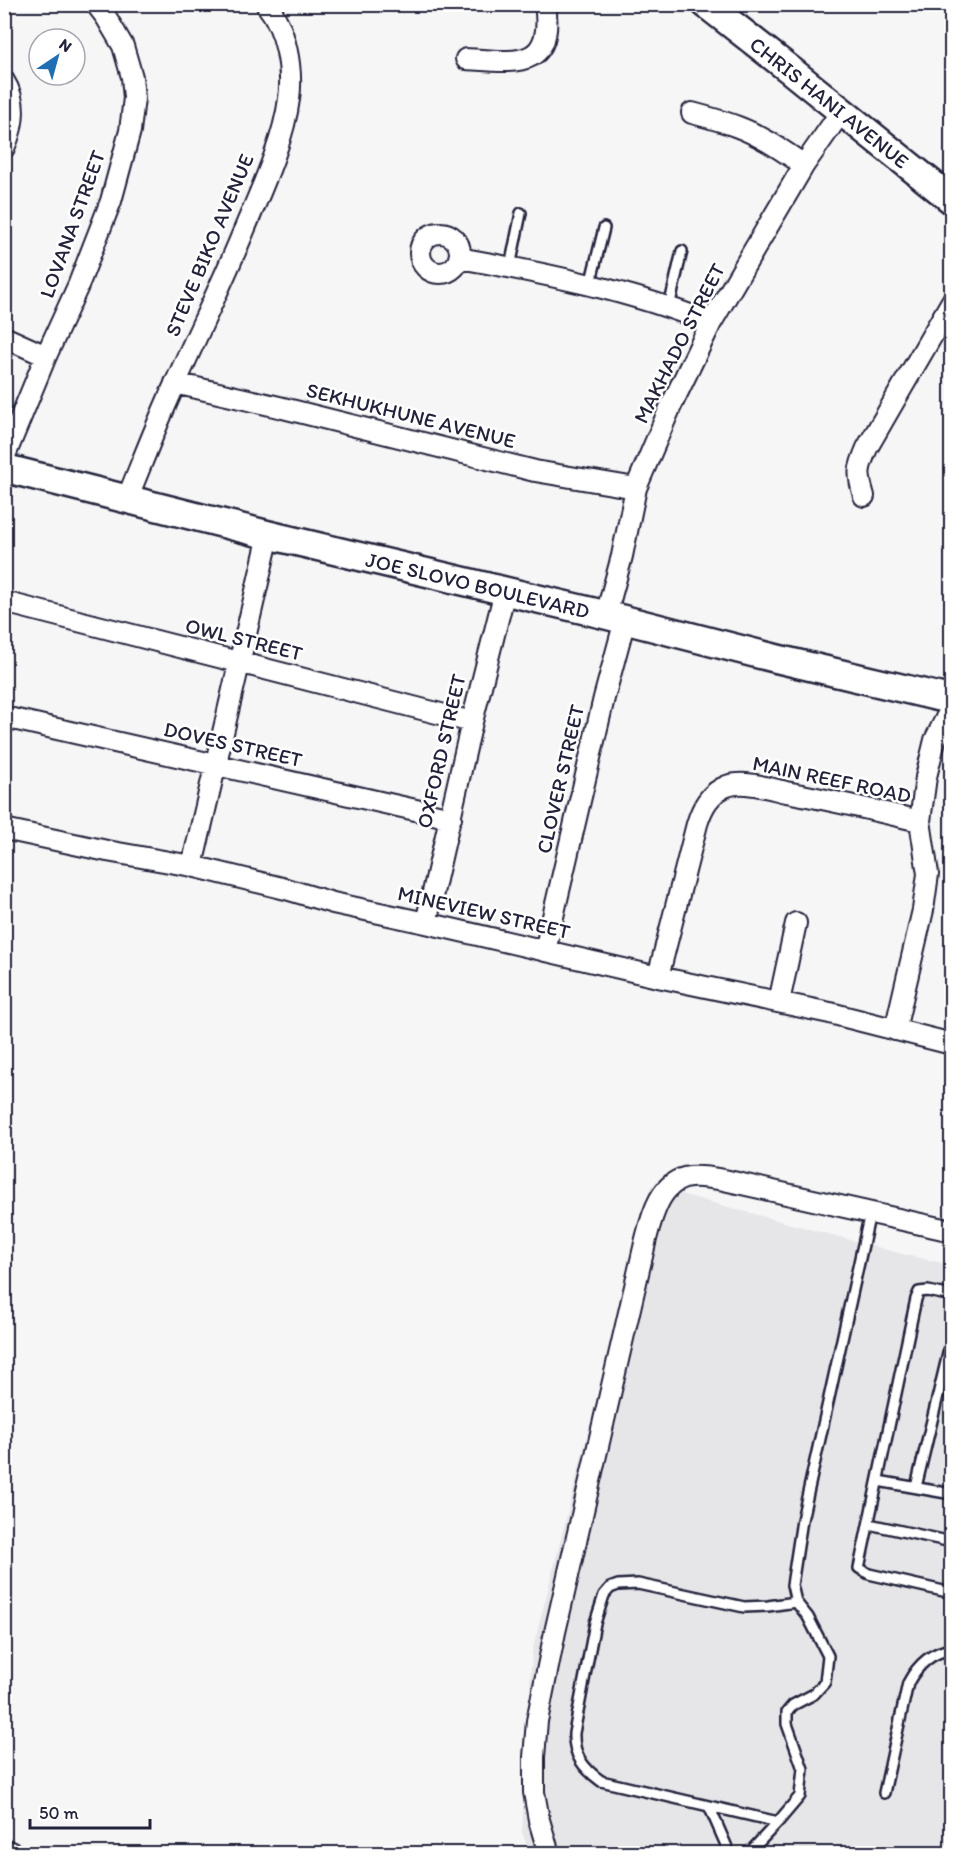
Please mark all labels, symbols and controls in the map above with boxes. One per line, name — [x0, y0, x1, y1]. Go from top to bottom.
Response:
north arrow — [27, 27, 87, 87]
street label: CHRIS HANI AVENUE — [745, 31, 914, 173]
text: N — [56, 34, 75, 56]
street label: LOVANA STREET — [34, 147, 110, 301]
street label: STEVE BIKO AVENUE — [159, 150, 259, 340]
street label: MAKHADO STREET — [628, 259, 730, 427]
street label: SEKHUKHUNE AVENUE — [304, 377, 518, 453]
street label: JOE SLOVO BOULEVARD — [364, 546, 592, 623]
street label: OWL STREET — [183, 612, 305, 666]
street label: OXFORD STREET — [411, 671, 471, 831]
street label: CLOVER STREET — [531, 702, 589, 856]
street label: DOVES STREET — [161, 716, 305, 772]
street label: MAIN REEF ROAD — [750, 750, 914, 808]
street label: MINEVIEW STREET — [395, 880, 573, 944]
scale bar — [30, 1792, 150, 1830]
text: 50 m — [39, 1802, 79, 1824]

